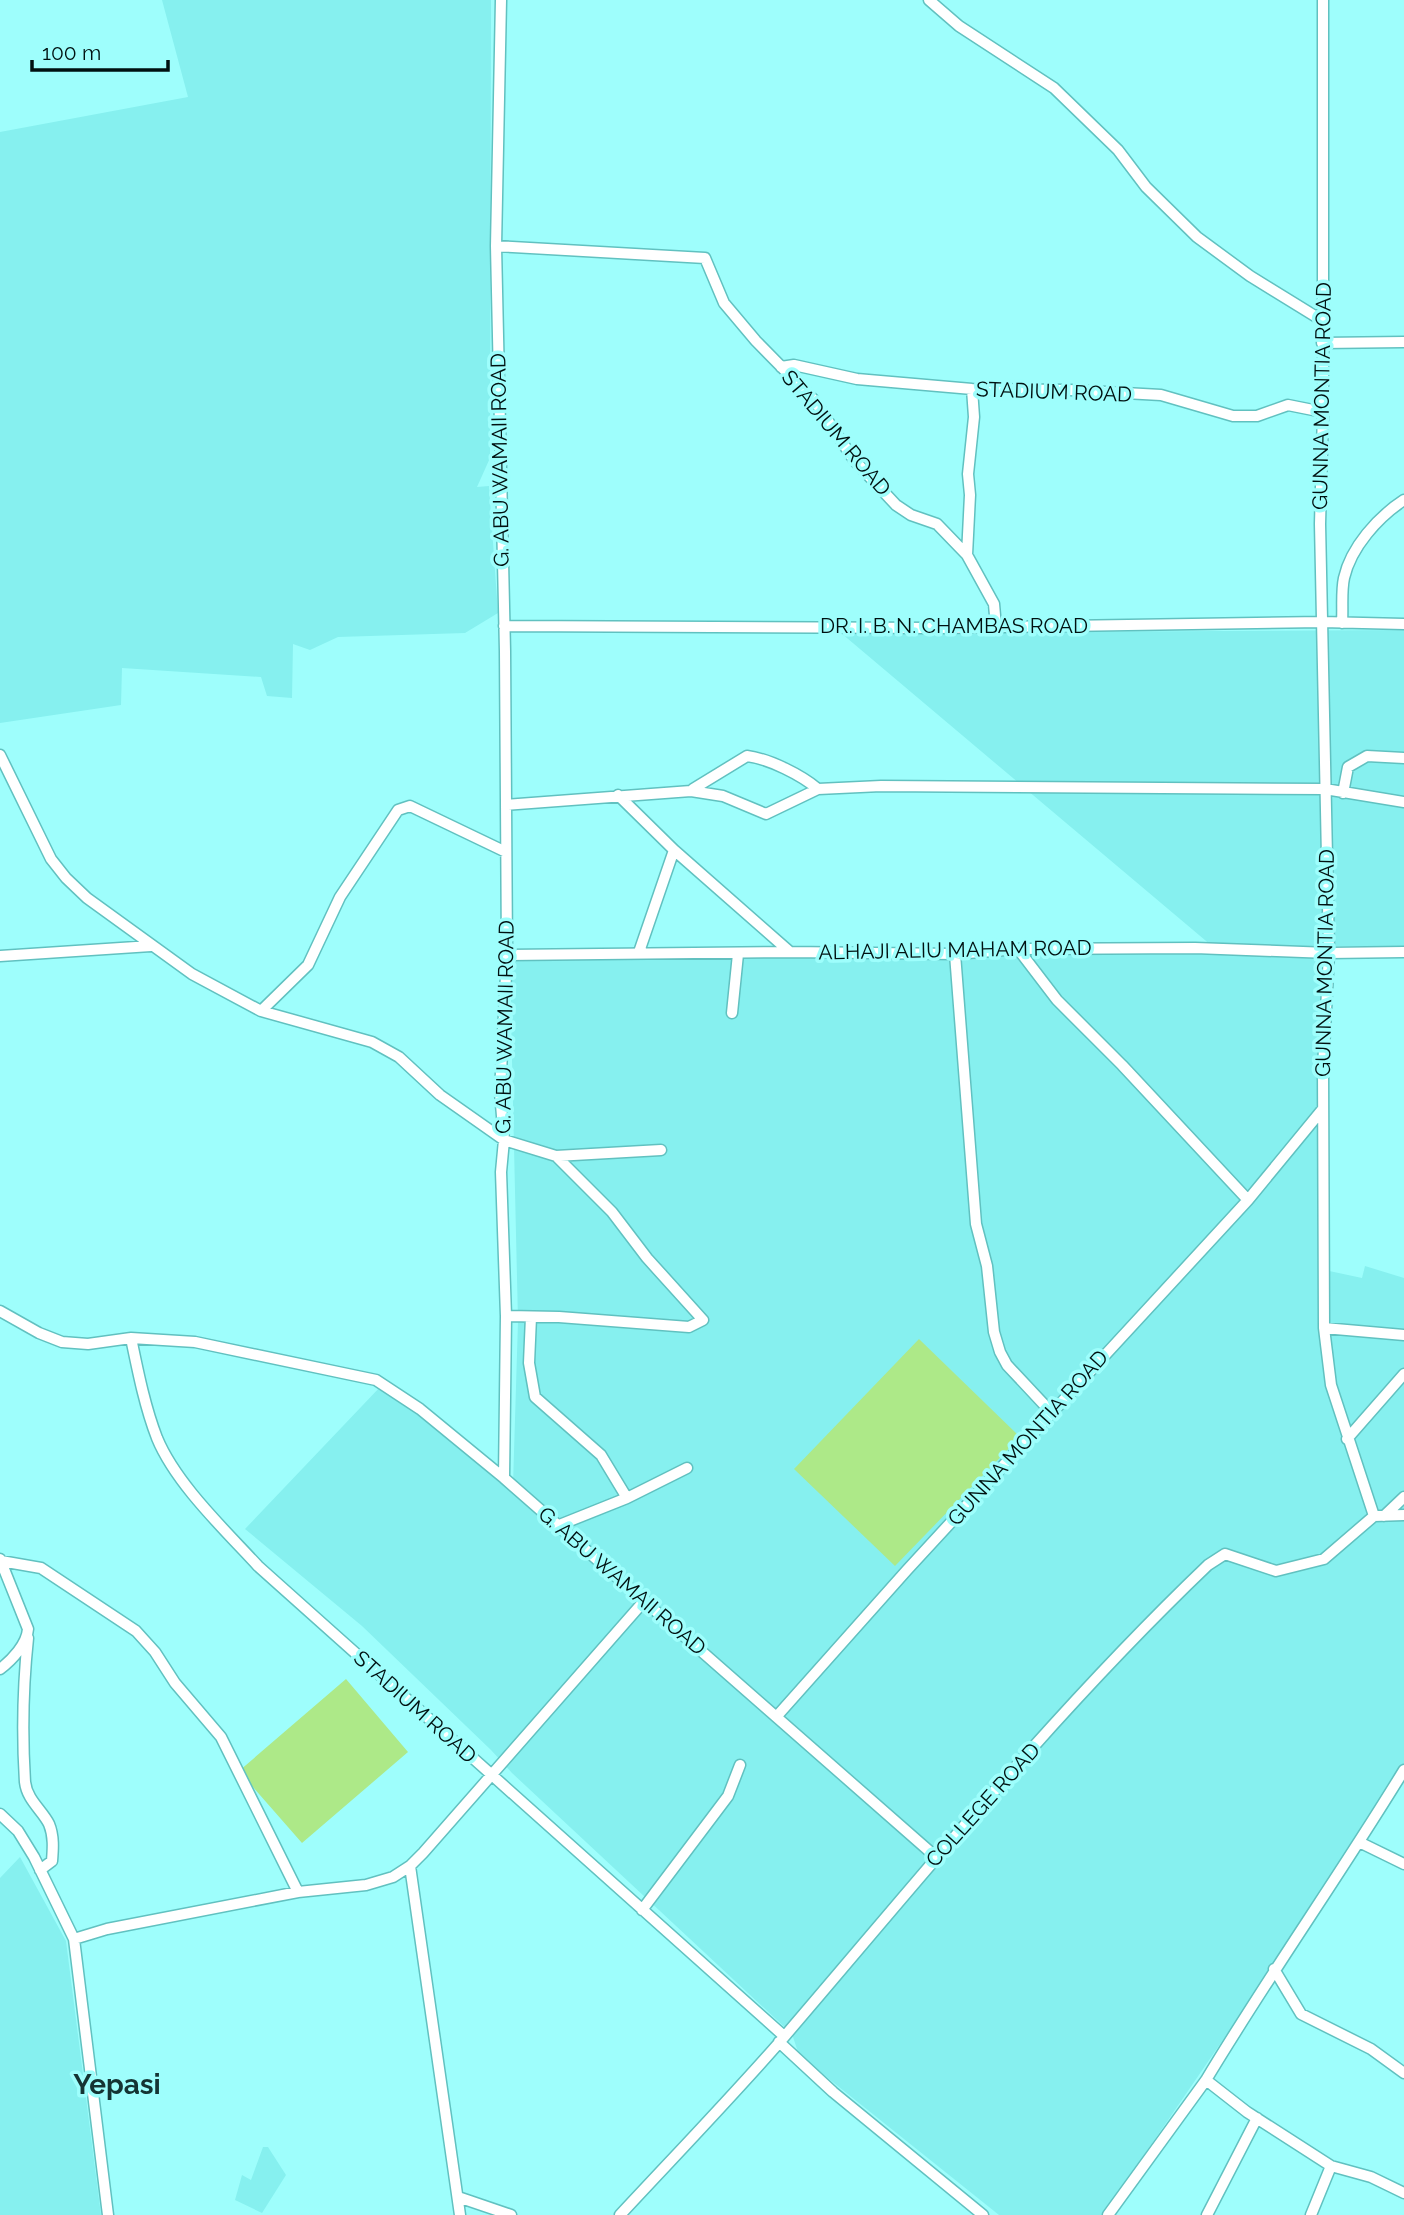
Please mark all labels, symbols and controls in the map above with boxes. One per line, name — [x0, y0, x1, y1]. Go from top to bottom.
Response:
scale bar — [32, 28, 168, 72]
text: 100 m — [42, 40, 101, 65]
street label: GUNNA MONTIA ROAD — [1307, 282, 1336, 510]
street label: G. ABU WAMAII ROAD — [485, 353, 514, 567]
street label: STADIUM ROAD — [777, 365, 896, 501]
street label: STADIUM ROAD — [975, 376, 1133, 407]
street label: DR. I. B. N. CHAMBAS ROAD — [820, 613, 1088, 638]
street label: GUNNA MONTIA ROAD — [1310, 849, 1339, 1077]
street label: G. ABU WAMAII ROAD — [490, 920, 519, 1134]
street label: ALHAJI ALIU MAHAM ROAD — [818, 935, 1092, 964]
street label: GUNNA MONTIA ROAD — [942, 1345, 1113, 1531]
street label: G. ABU WAMAII ROAD — [533, 1501, 711, 1660]
street label: STADIUM ROAD — [349, 1645, 482, 1768]
street label: COLLEGE ROAD — [920, 1737, 1045, 1872]
district label: Yepasi — [73, 2068, 161, 2101]

